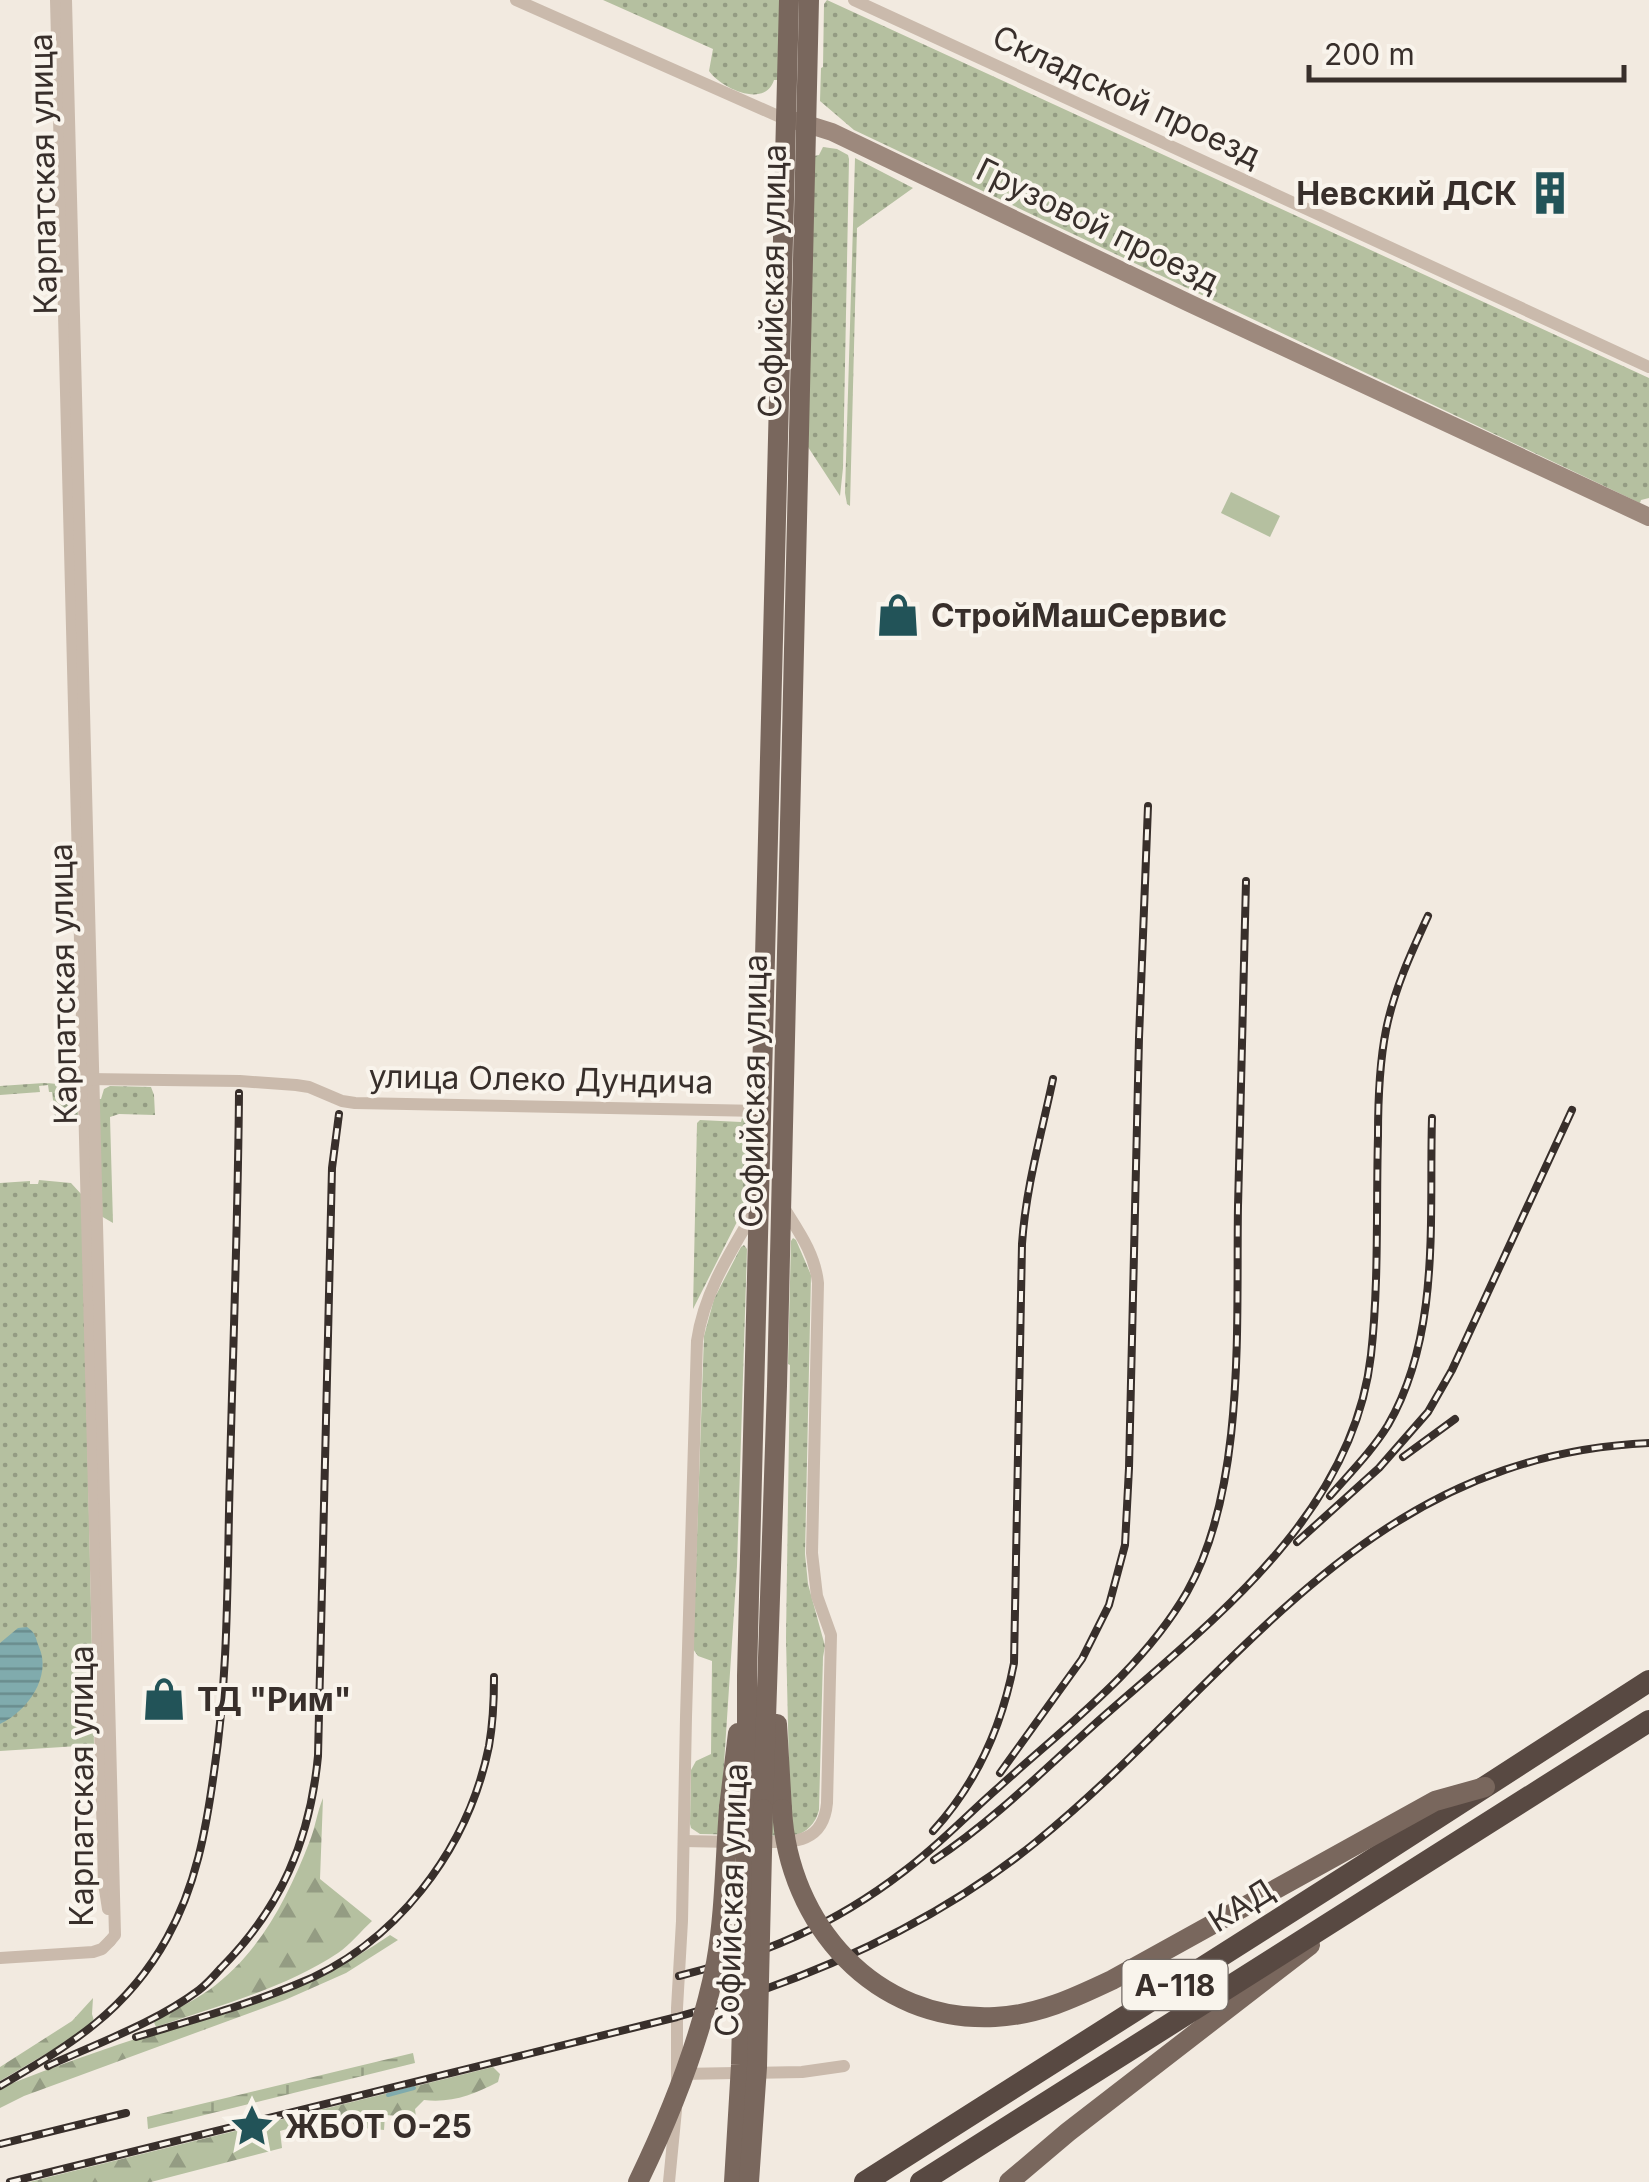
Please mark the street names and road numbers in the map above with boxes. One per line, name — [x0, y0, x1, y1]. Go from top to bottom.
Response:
street label: Складской проезд — [987, 17, 1267, 175]
street label: Карпатская улица — [21, 33, 65, 315]
street label: Софийская улица — [750, 144, 794, 418]
street label: Грузовой проезд — [970, 149, 1226, 301]
street label: Карпатская улица — [41, 843, 85, 1125]
street label: Софийская улица — [731, 954, 775, 1228]
street label: улица Олеко Дундича — [368, 1056, 714, 1102]
street label: Карпатская улица — [62, 1645, 101, 1927]
street label: Софийская улица — [707, 1763, 755, 2037]
street label: КАД — [1201, 1870, 1281, 1940]
road number: А-118 — [1122, 1960, 1228, 2010]

